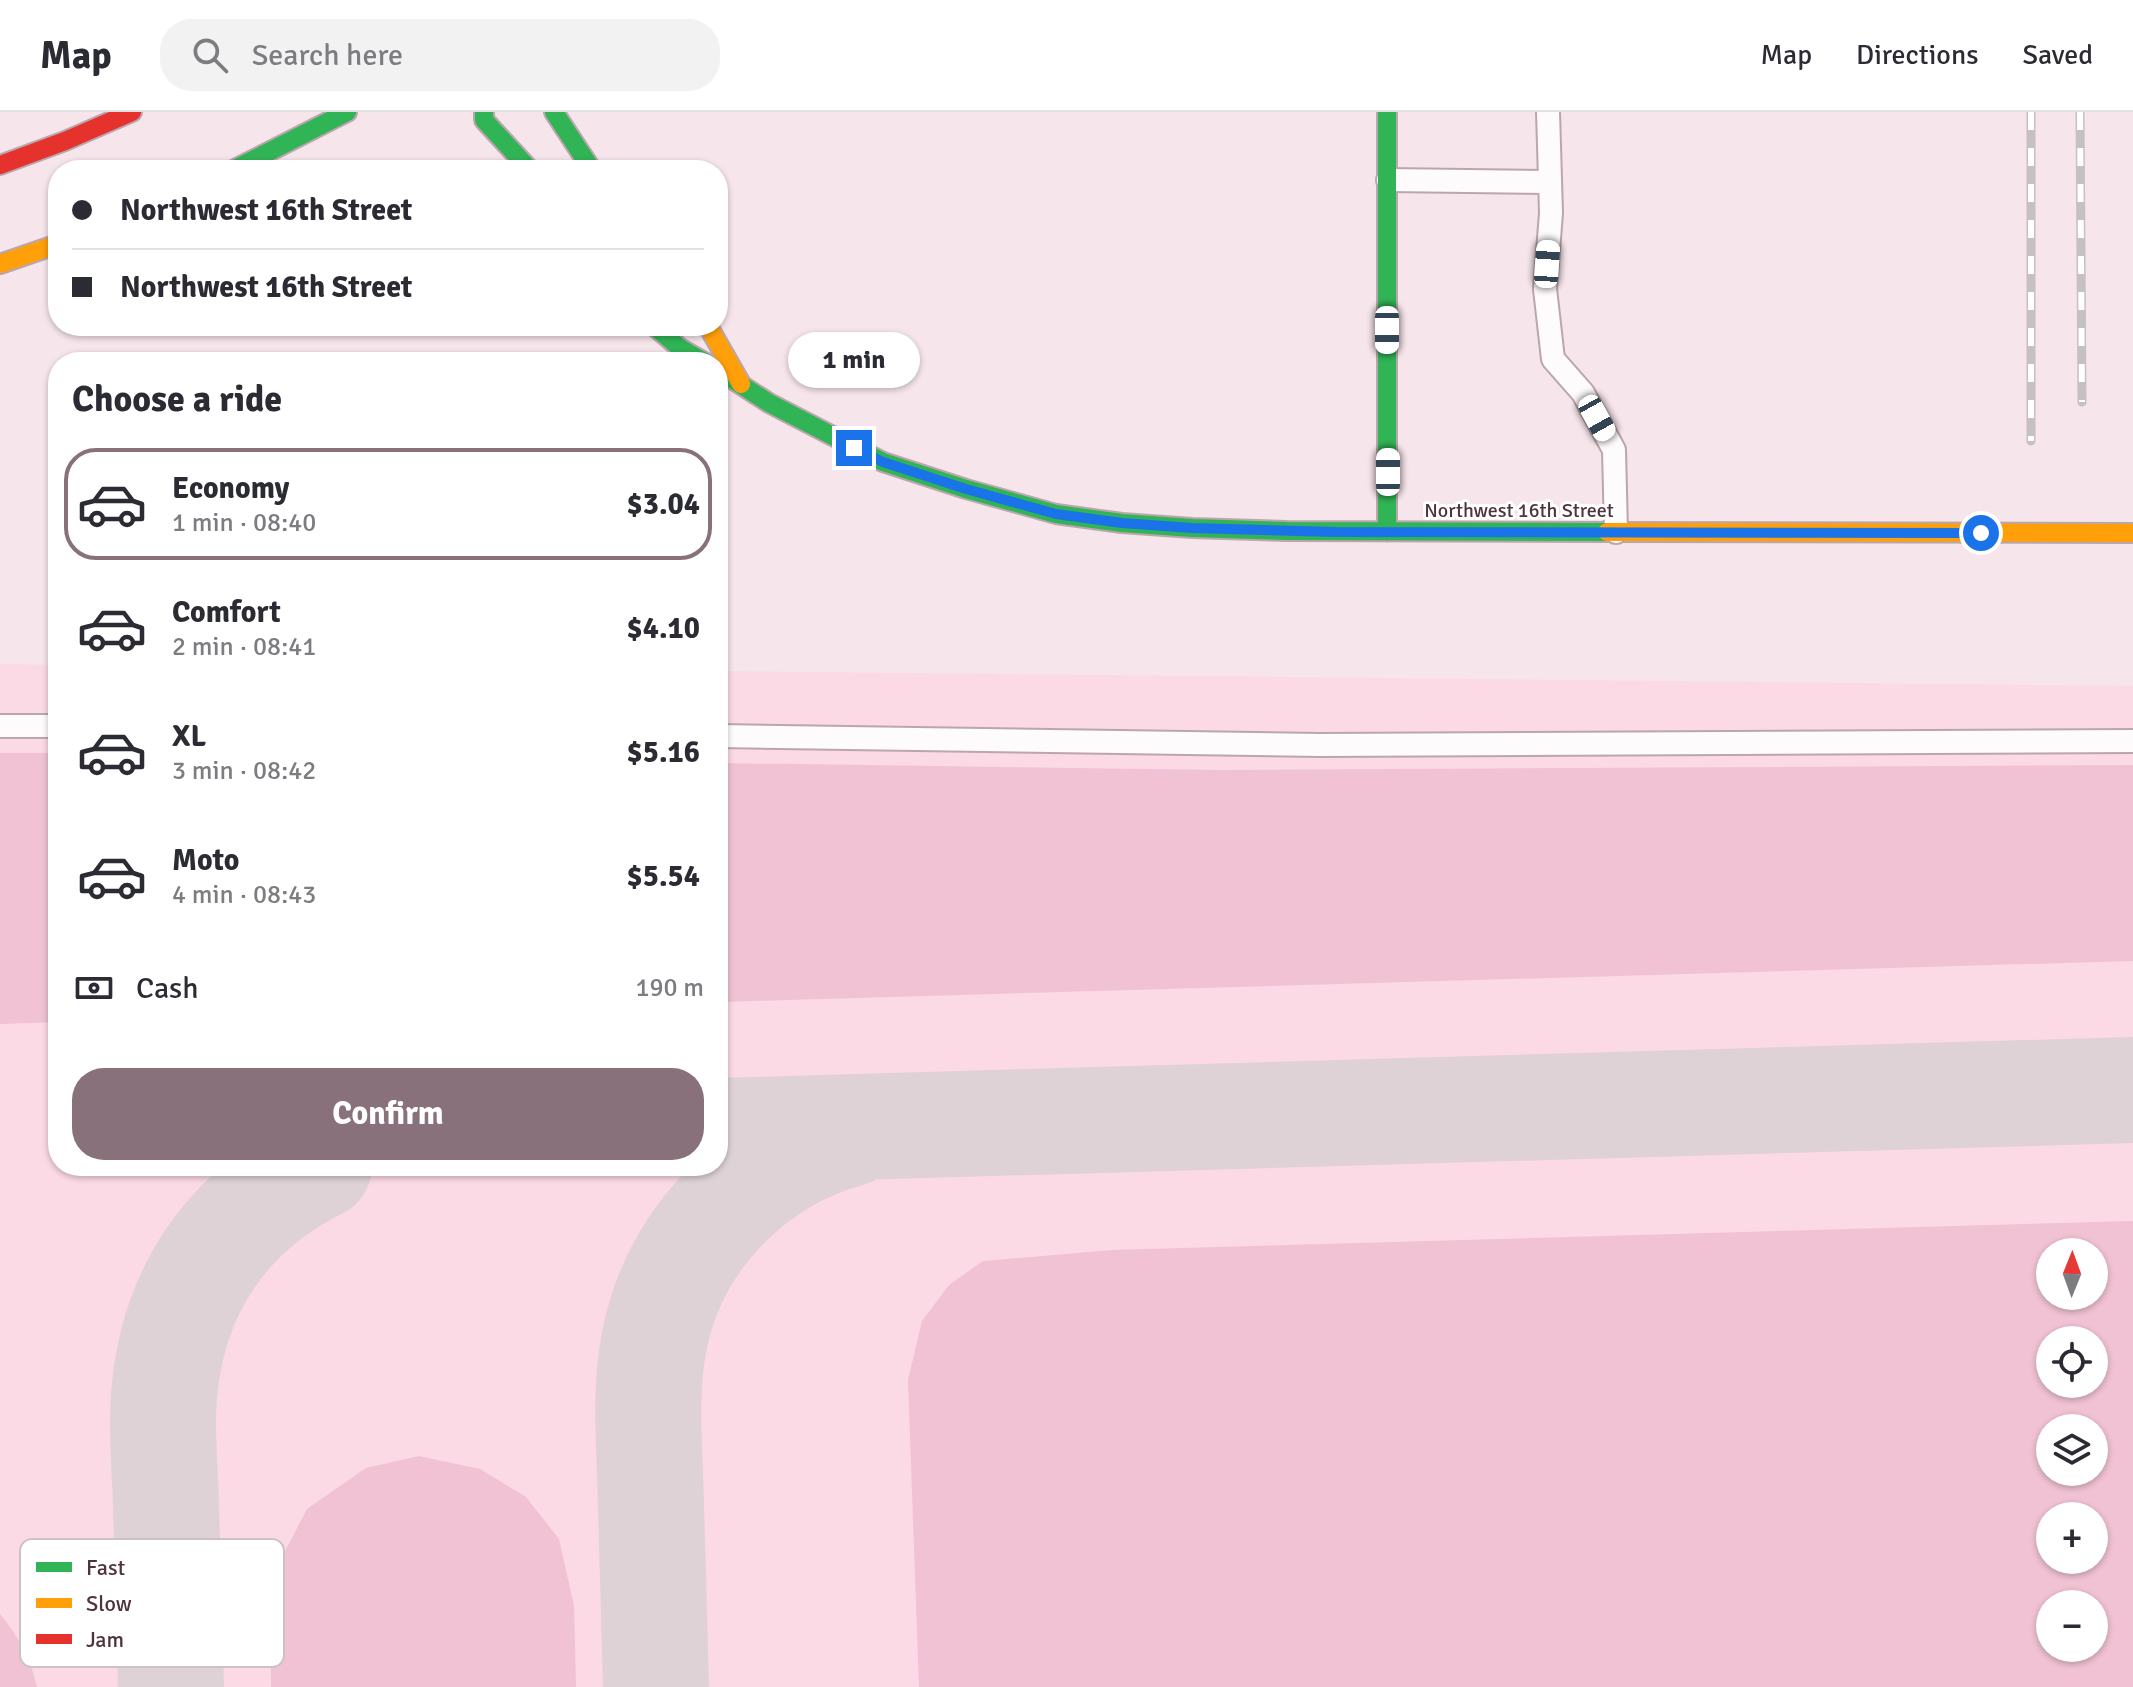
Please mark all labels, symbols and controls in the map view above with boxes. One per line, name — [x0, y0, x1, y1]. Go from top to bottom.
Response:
search box — [160, 19, 720, 91]
text: Map — [40, 32, 112, 79]
icon: search — [188, 33, 232, 77]
text: Search here — [252, 37, 403, 74]
text: Map — [1760, 38, 1812, 72]
text: Directions — [1856, 38, 1978, 72]
text: Saved — [2022, 38, 2093, 72]
text: Northwest 16th Street — [120, 192, 412, 229]
car — [1533, 239, 1561, 289]
text: Northwest 16th Street — [120, 269, 412, 306]
car — [1375, 306, 1399, 354]
callout: 1 min — [788, 332, 920, 388]
text: 1 min — [823, 344, 885, 376]
text: Choose a ride — [72, 377, 282, 422]
car — [1575, 391, 1619, 445]
route end — [836, 430, 872, 466]
car — [1376, 448, 1400, 496]
icon: car — [76, 468, 148, 540]
text: Economy — [172, 470, 289, 507]
text: $3.04 — [627, 486, 700, 523]
street label: Northwest 16th Street — [1424, 498, 1614, 523]
text: 1 min · 08:40 — [172, 507, 316, 539]
route start — [1963, 515, 1999, 551]
icon: car — [76, 592, 148, 664]
text: Comfort — [172, 594, 281, 631]
text: $4.10 — [627, 610, 700, 647]
text: 2 min · 08:41 — [172, 631, 316, 663]
icon: car — [76, 716, 148, 788]
text: XL — [172, 718, 206, 755]
text: $5.16 — [627, 734, 700, 771]
text: 3 min · 08:42 — [172, 755, 316, 787]
icon: car — [76, 840, 148, 912]
text: Moto — [172, 842, 239, 879]
text: $5.54 — [627, 858, 700, 895]
text: 4 min · 08:43 — [172, 879, 316, 911]
icon: cash — [72, 966, 116, 1010]
text: Cash — [136, 970, 199, 1007]
text: 190 m — [635, 972, 704, 1004]
button: Confirm — [72, 1068, 704, 1160]
north arrow — [2036, 1238, 2108, 1310]
map controls — [2036, 1238, 2108, 1662]
button: locate — [2036, 1326, 2108, 1398]
button: layers — [2036, 1414, 2108, 1486]
button: + — [2036, 1502, 2108, 1574]
legend — [20, 1539, 284, 1667]
text: Fast — [86, 1554, 126, 1581]
text: Slow — [86, 1590, 132, 1617]
button: − — [2036, 1590, 2108, 1662]
text: Jam — [86, 1626, 124, 1653]

